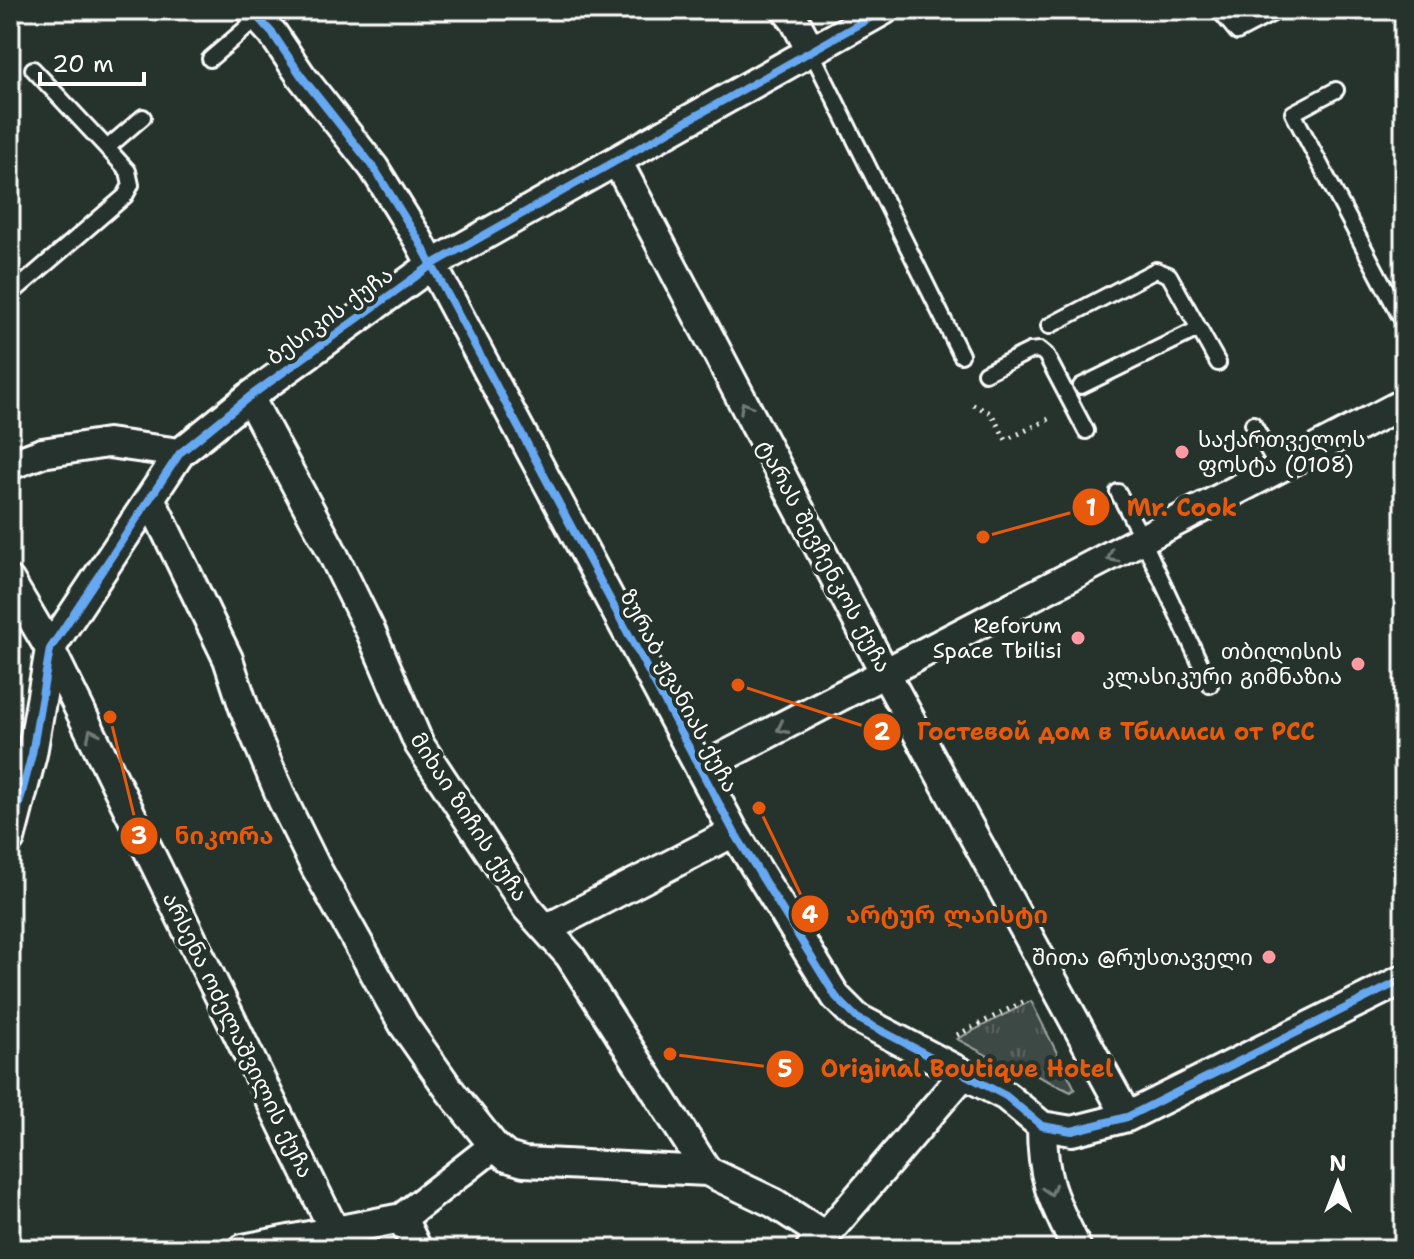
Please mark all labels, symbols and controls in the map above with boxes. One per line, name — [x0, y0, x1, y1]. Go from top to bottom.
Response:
scale bar — [40, 36, 144, 86]
text: 20 m — [52, 48, 114, 80]
street label: ბესიკის ქუჩა — [261, 260, 399, 372]
one-way arrow — [740, 401, 755, 416]
place label: საქართველოს ფოსტა (0108) — [1198, 425, 1365, 479]
street label: ტარას შევჩენკოს ქუჩა — [750, 435, 898, 677]
marker: საქართველოს ფოსტა (0108) — [1173, 443, 1191, 461]
callout: Mr. Cook — [1071, 483, 1254, 531]
text: 1 — [1086, 492, 1096, 524]
text: Mr. Cook — [1127, 492, 1237, 524]
one-way arrow — [1105, 547, 1120, 562]
street label: ზურაბ ჟვანიას ქუჩა — [613, 585, 745, 797]
place label: Reforum Space Tbilisi — [933, 611, 1062, 665]
marker: Reforum Space Tbilisi — [1069, 629, 1087, 647]
place label: თბილისის კლასიკური გიმნაზია — [1102, 637, 1342, 691]
marker: თბილისის კლასიკური გიმნაზია — [1349, 655, 1367, 673]
callout: Гостевой дом в Тбилиси от РСС — [862, 708, 1331, 756]
text: 2 — [874, 716, 891, 748]
text: Гостевой дом в Тбилиси от РСС — [917, 716, 1315, 748]
one-way arrow — [775, 718, 790, 734]
street label: მიხაი ზიჩის ქუჩა — [404, 727, 534, 907]
one-way arrow — [86, 728, 102, 743]
callout: ნიკორა — [119, 812, 290, 860]
text: 3 — [131, 820, 147, 852]
text: ნიკორა — [175, 820, 273, 852]
street label: არსენა ოძელაშვილის ქუჩა — [156, 887, 320, 1183]
callout: არტურ ლაისტი — [790, 890, 1064, 938]
text: 4 — [802, 899, 819, 931]
text: არტურ ლაისტი — [846, 899, 1048, 931]
place label: შითა @რუსთაველი — [1032, 943, 1253, 972]
marker: შითა @რუსთაველი — [1260, 948, 1278, 966]
callout: Original Boutique Hotel — [765, 1045, 1130, 1093]
text: 5 — [778, 1053, 793, 1085]
text: Original Boutique Hotel — [821, 1053, 1113, 1085]
north arrow — [1298, 1143, 1378, 1223]
text: N — [1329, 1149, 1347, 1178]
one-way arrow — [1041, 1183, 1057, 1196]

